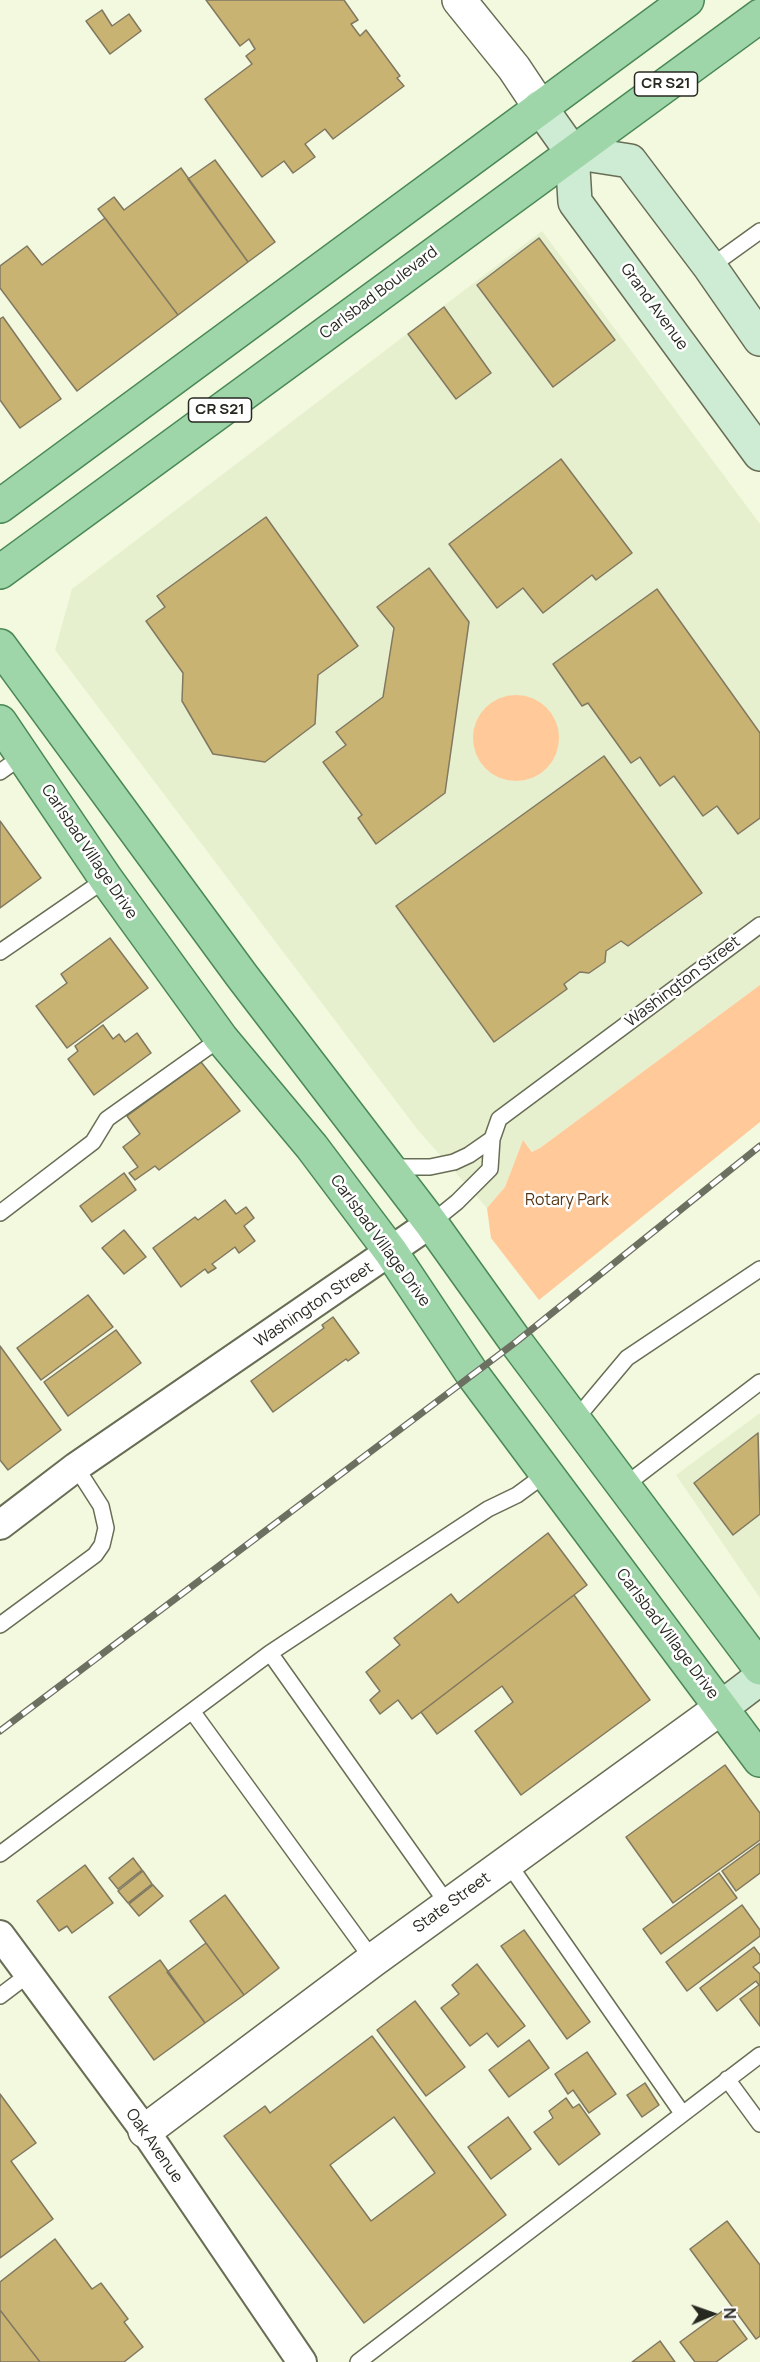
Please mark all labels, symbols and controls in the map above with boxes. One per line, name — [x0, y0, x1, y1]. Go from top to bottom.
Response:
road number: CR S21 — [634, 72, 698, 96]
street label: Carlsbad Boulevard — [316, 242, 442, 344]
street label: Grand Avenue — [616, 260, 692, 354]
road number: CR S21 — [188, 398, 252, 422]
street label: Carlsbad Village Drive — [37, 781, 141, 923]
street label: Washington Street — [622, 933, 744, 1031]
street label: Carlsbad Village Drive — [326, 1171, 434, 1311]
park label: Rotary Park — [525, 1191, 609, 1211]
street label: Washington Street — [251, 1258, 377, 1352]
street label: Carlsbad Village Drive — [612, 1565, 722, 1703]
street label: State Street — [410, 1869, 494, 1937]
street label: Oak Avenue — [121, 2105, 187, 2187]
north arrow — [682, 2284, 742, 2344]
text: N — [719, 2307, 741, 2320]

